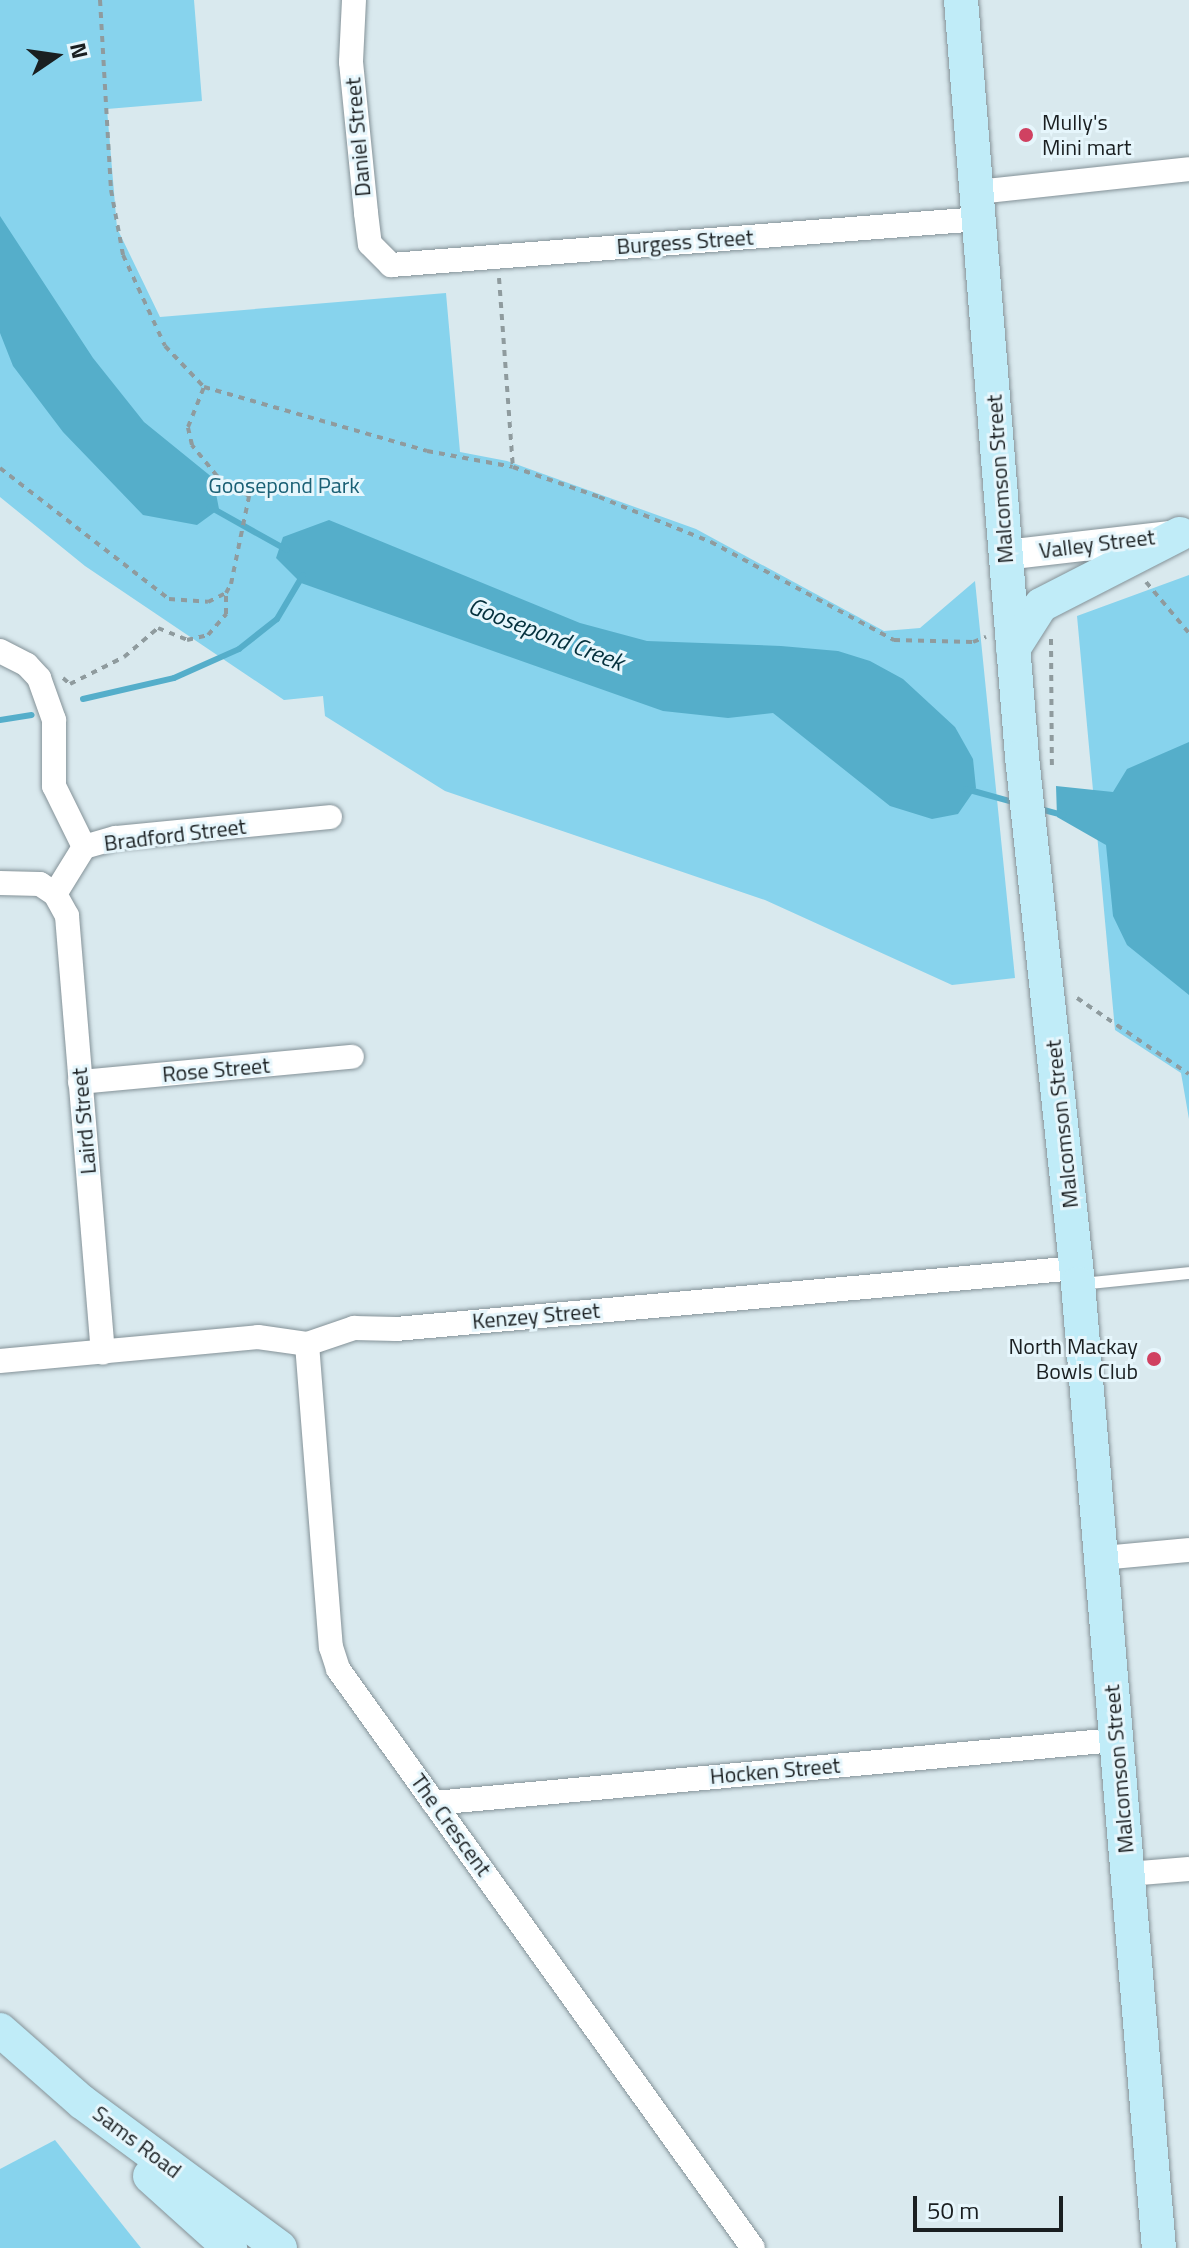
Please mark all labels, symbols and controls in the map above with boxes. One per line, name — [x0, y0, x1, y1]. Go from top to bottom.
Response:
north arrow — [16, 16, 96, 96]
text: N — [61, 39, 98, 62]
street label: Daniel Street — [340, 76, 376, 198]
place label: Mully's Mini mart — [1042, 109, 1132, 160]
marker: Mully's Mini mart — [1017, 126, 1035, 144]
street label: Burgess Street — [616, 224, 754, 260]
street label: Malcomson Street — [981, 394, 1019, 564]
park label: Goosepond Park — [208, 473, 360, 499]
street label: Valley Street — [1038, 524, 1156, 564]
water label: Goosepond Creek — [464, 591, 628, 677]
street label: Bradford Street — [102, 813, 248, 857]
street label: Malcomson Street — [1040, 1038, 1084, 1210]
street label: Rose Street — [161, 1052, 271, 1088]
street label: Laird Street — [66, 1067, 102, 1175]
street label: Kenzey Street — [471, 1297, 601, 1335]
place label: North Mackay Bowls Club — [1009, 1333, 1138, 1384]
marker: North Mackay Bowls Club — [1145, 1350, 1163, 1368]
street label: Malcomson Street — [1098, 1684, 1140, 1854]
street label: Hocken Street — [709, 1752, 841, 1790]
street label: The Crescent — [405, 1769, 497, 1881]
street label: Sams Road — [88, 2100, 186, 2184]
scale bar — [917, 2180, 1067, 2230]
text: 50 m — [927, 2192, 979, 2228]

